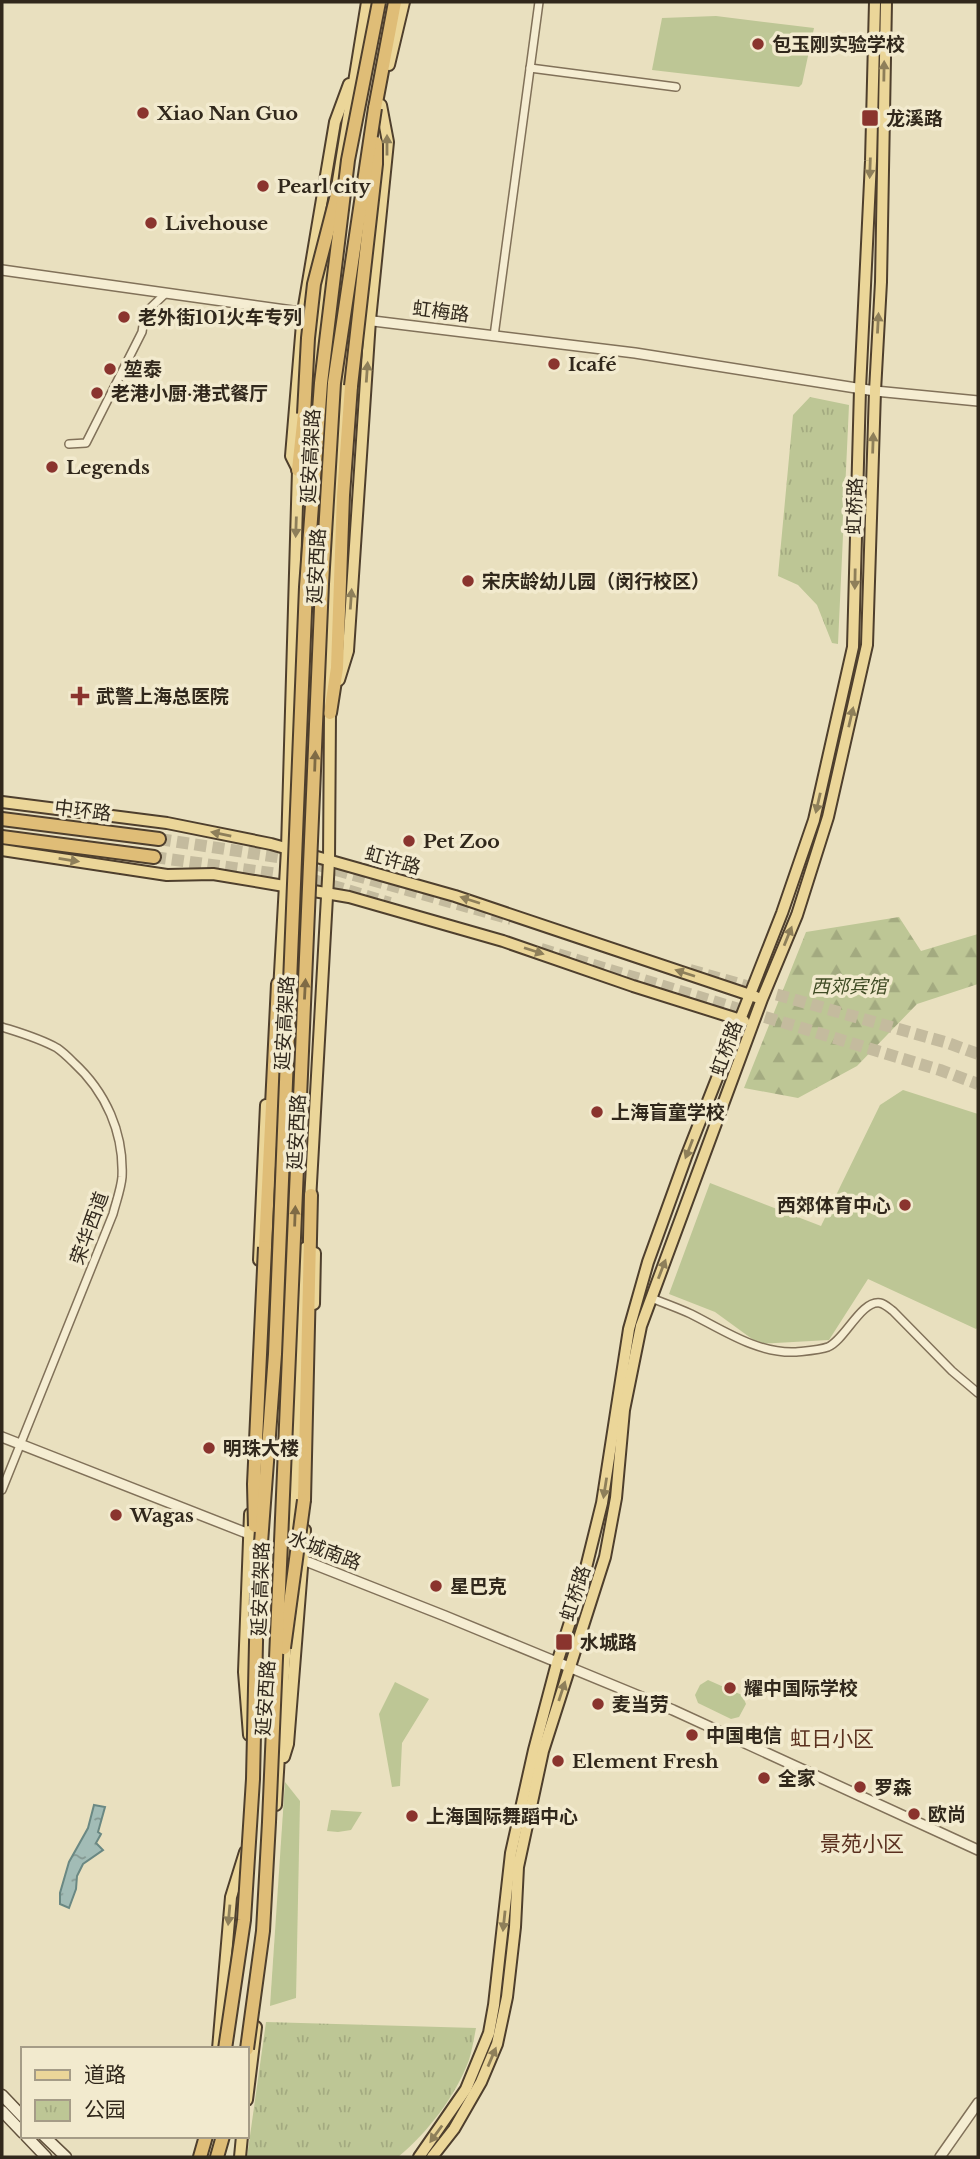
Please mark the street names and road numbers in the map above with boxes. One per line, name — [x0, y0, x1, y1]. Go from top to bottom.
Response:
street label: 虹梅路 — [411, 297, 471, 326]
street label: 延安高架路 — [297, 408, 324, 504]
street label: 虹桥路 — [842, 477, 867, 535]
street label: 延安西路 — [303, 527, 330, 605]
street label: 中环路 — [53, 796, 113, 825]
street label: 虹许路 — [362, 842, 423, 879]
street label: 延安高架路 — [271, 975, 298, 1071]
street label: 虹桥路 — [706, 1017, 747, 1079]
street label: 延安西路 — [283, 1093, 310, 1171]
street label: 荣华西道 — [66, 1189, 113, 1268]
street label: 水城南路 — [285, 1526, 364, 1575]
street label: 延安高架路 — [247, 1541, 274, 1637]
street label: 虹桥路 — [556, 1562, 595, 1624]
street label: 延安西路 — [251, 1659, 280, 1737]

